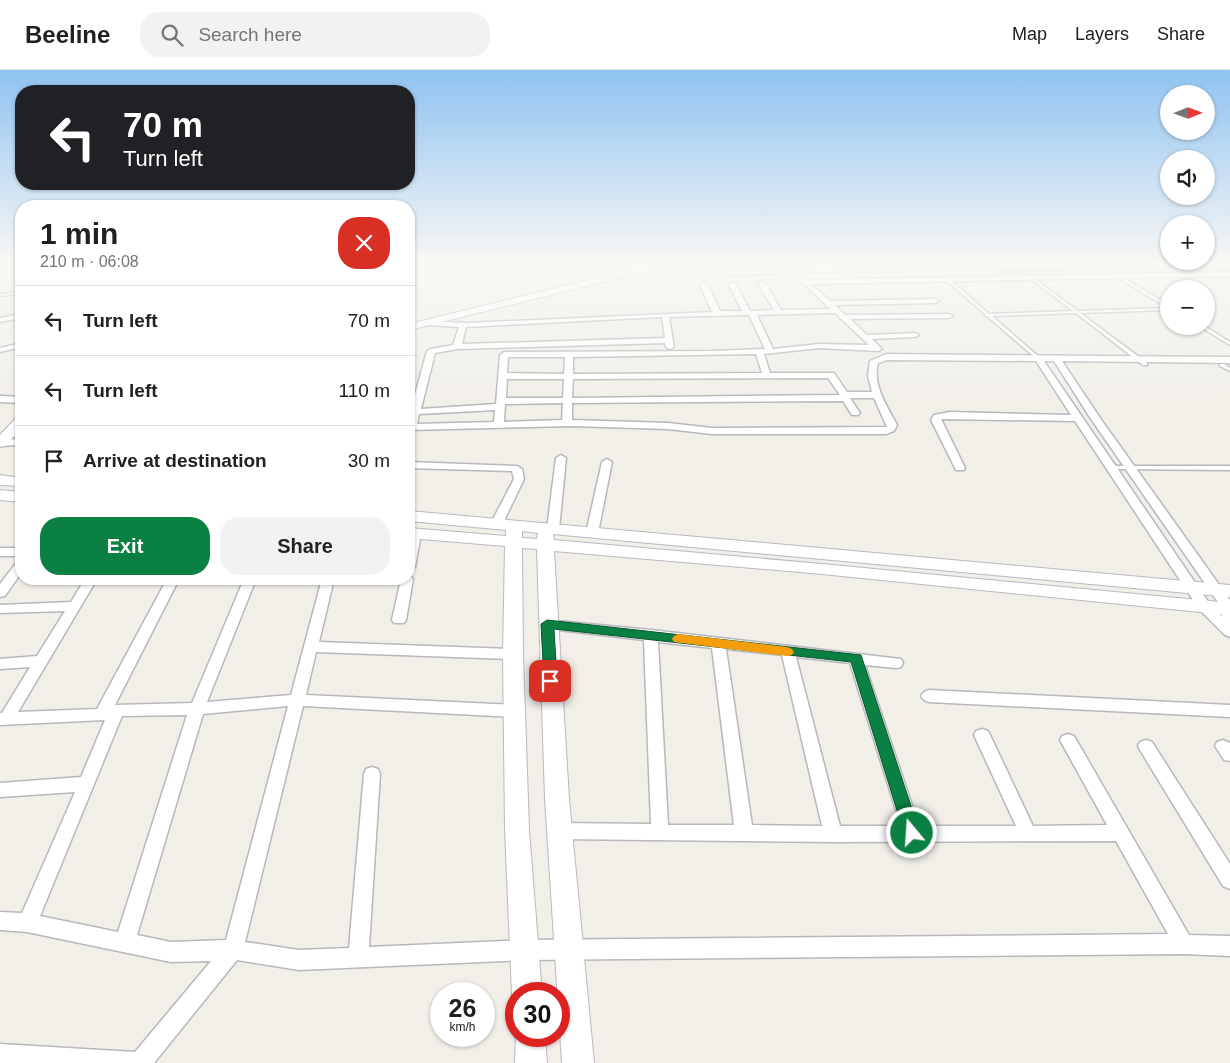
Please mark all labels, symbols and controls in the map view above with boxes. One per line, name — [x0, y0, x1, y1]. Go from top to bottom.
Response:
search box — [140, 12, 490, 57]
text: Beeline — [25, 21, 110, 48]
icon: search — [158, 21, 186, 49]
text: Search here — [198, 24, 302, 45]
text: Map — [1012, 24, 1047, 44]
text: Layers — [1075, 24, 1129, 44]
text: Share — [1157, 24, 1205, 44]
north arrow — [1160, 85, 1215, 140]
map controls — [1160, 85, 1215, 335]
icon: left — [40, 105, 105, 170]
text: 70 m — [123, 105, 203, 144]
text: Turn left — [123, 146, 203, 171]
button: sound — [1160, 150, 1215, 205]
button: + — [1160, 215, 1215, 270]
text: 1 min — [40, 217, 118, 250]
button: close — [338, 217, 390, 269]
text: 210 m · 06:08 — [40, 253, 139, 270]
button: − — [1160, 280, 1215, 335]
icon: left — [40, 307, 68, 335]
text: Turn left — [83, 310, 158, 331]
text: 70 m — [348, 310, 390, 331]
icon: left — [40, 377, 68, 405]
text: Turn left — [83, 380, 158, 401]
text: 110 m — [339, 380, 390, 401]
icon: arrive — [40, 447, 68, 475]
text: Arrive at destination — [83, 450, 267, 471]
text: 30 m — [348, 450, 390, 471]
button: Exit — [40, 517, 210, 575]
button: Share — [220, 517, 390, 575]
pin — [529, 660, 571, 702]
icon: arrive — [536, 667, 564, 695]
position arrow — [885, 806, 937, 858]
speed limit sign: 30 — [505, 982, 570, 1047]
text: 26 — [449, 994, 476, 1022]
text: km/h — [449, 1020, 476, 1034]

